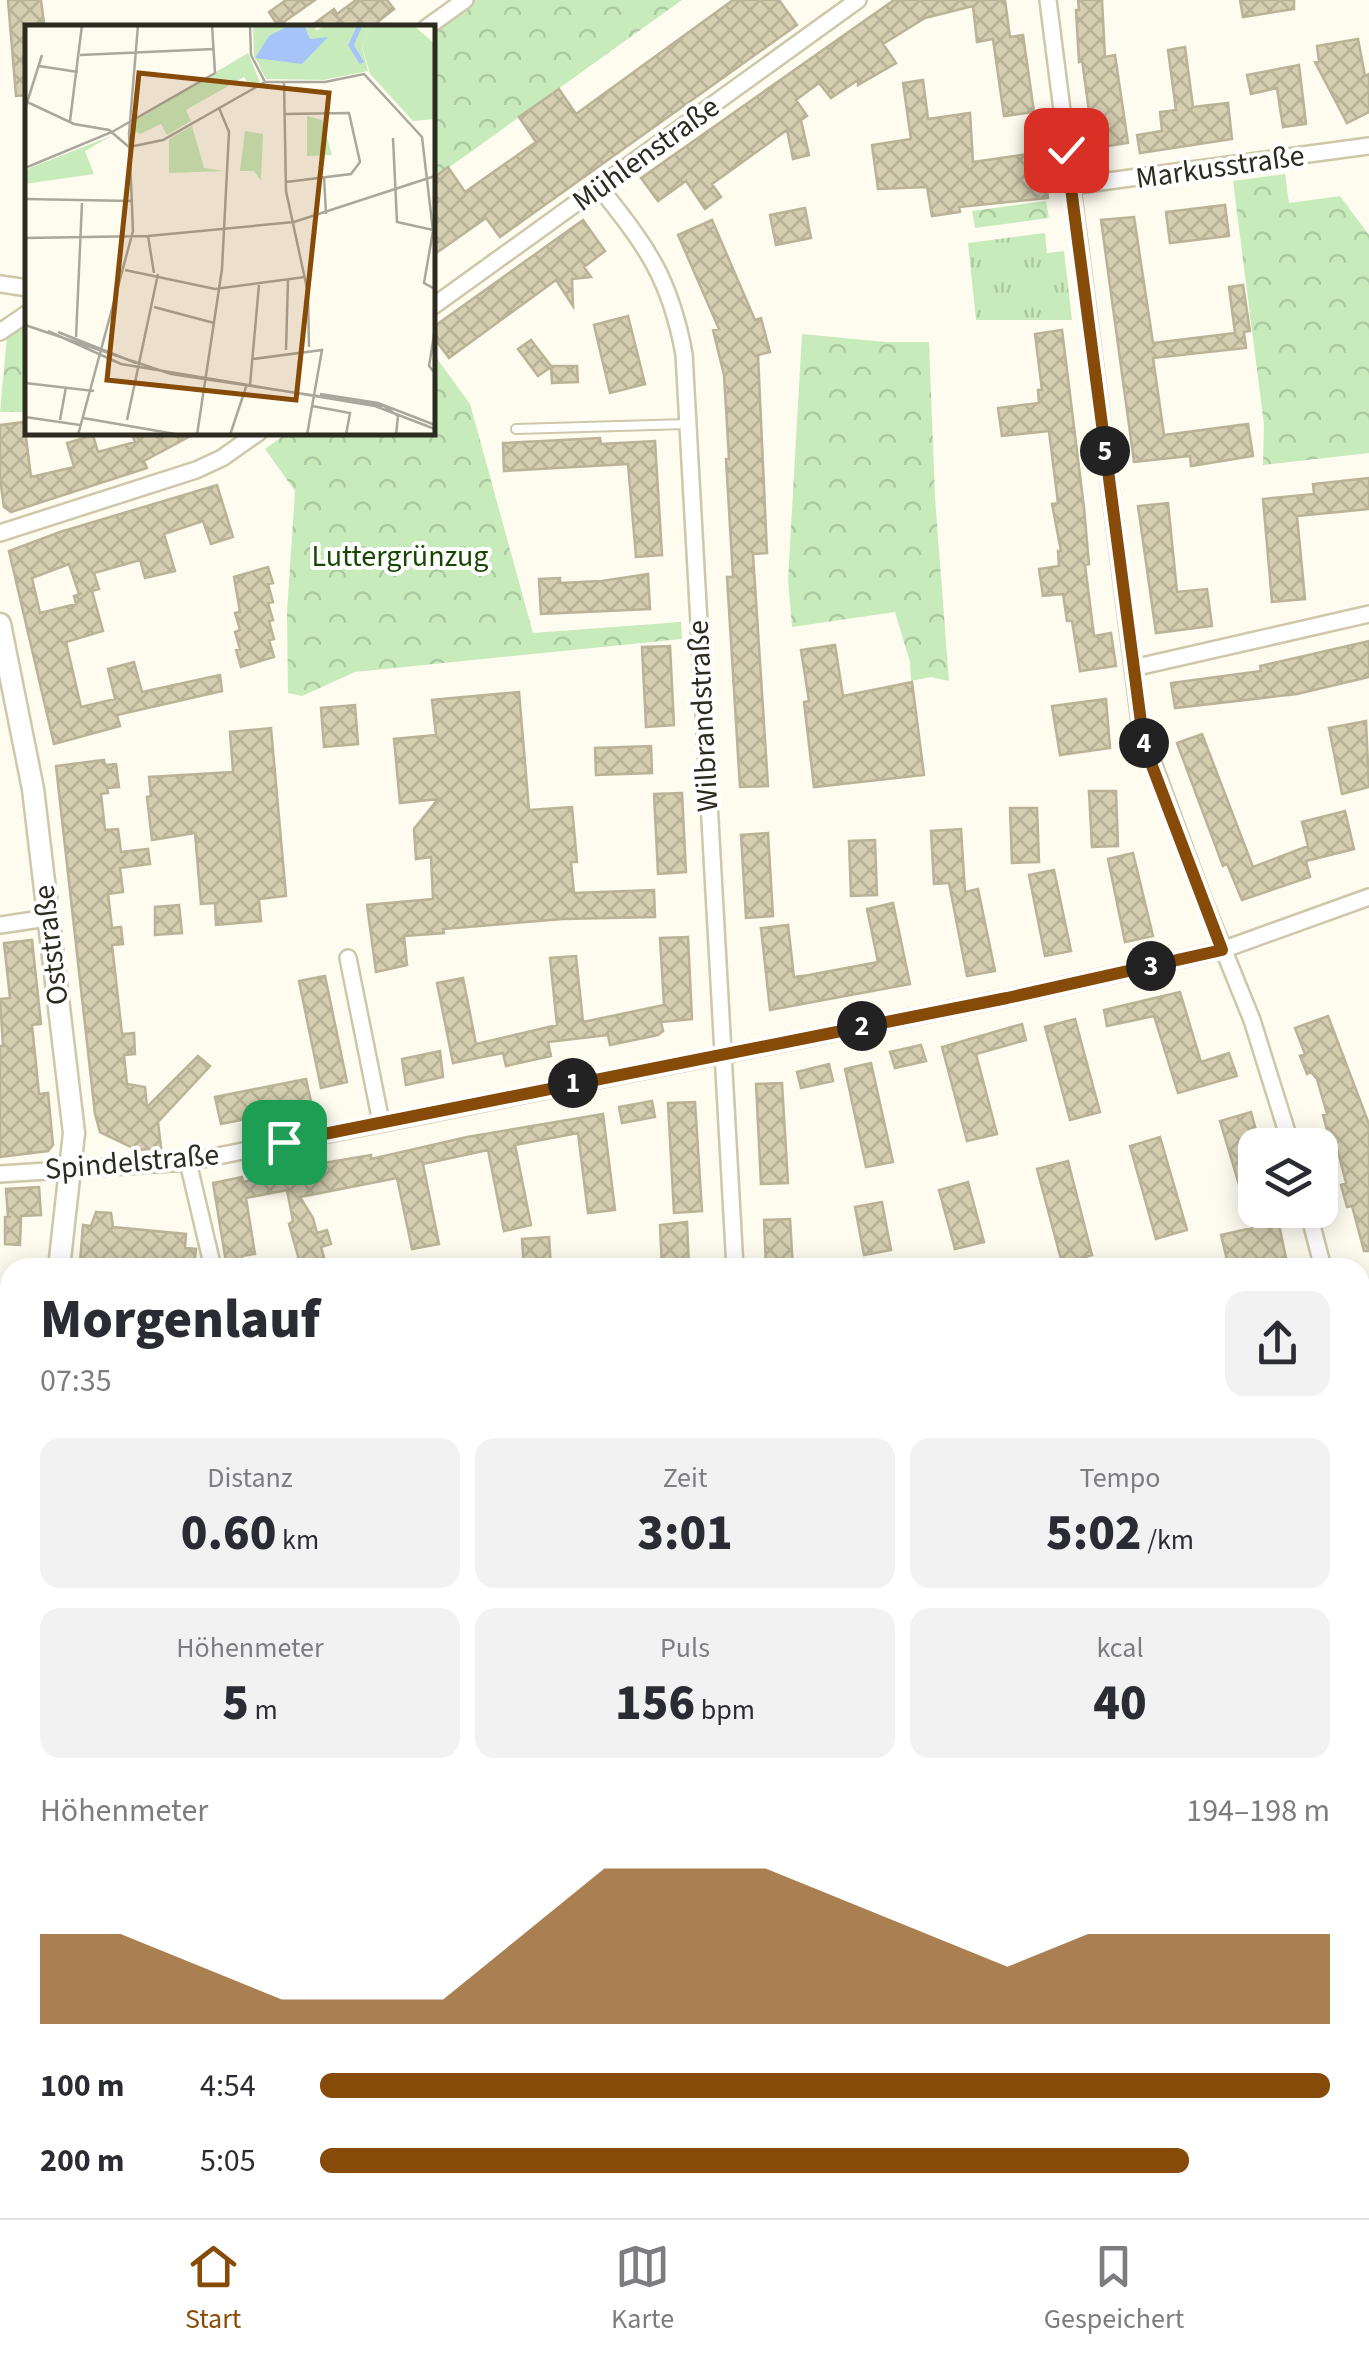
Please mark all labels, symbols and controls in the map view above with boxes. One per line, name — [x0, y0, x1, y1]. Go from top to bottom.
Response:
inset map — [25, 25, 435, 435]
street label: Mühlenstraße — [564, 86, 728, 222]
pin — [1024, 108, 1109, 193]
icon: check — [1039, 123, 1094, 178]
street label: Markusstraße — [1133, 134, 1307, 200]
pin: 5 — [1080, 426, 1130, 476]
text: 5 — [1098, 431, 1112, 471]
park label: Luttergrünzug — [311, 535, 489, 578]
street label: Wilbrandstraße — [677, 619, 729, 813]
pin: 4 — [1119, 718, 1169, 768]
text: 4 — [1137, 723, 1151, 763]
street label: Oststraße — [22, 882, 80, 1008]
pin: 3 — [1126, 941, 1176, 991]
text: 3 — [1144, 946, 1158, 986]
pin: 2 — [837, 1001, 887, 1051]
text: 2 — [855, 1006, 869, 1046]
pin: 1 — [548, 1058, 598, 1108]
text: 1 — [566, 1063, 580, 1103]
pin — [242, 1100, 327, 1185]
icon: arrive — [257, 1115, 312, 1170]
map controls — [1238, 1128, 1338, 1228]
button: layers — [1238, 1128, 1338, 1228]
street label: Spindelstraße — [43, 1133, 221, 1191]
text: Morgenlauf — [40, 1281, 320, 1359]
button: share — [1225, 1291, 1330, 1396]
text: 07:35 — [40, 1358, 112, 1404]
text: Distanz — [207, 1458, 293, 1498]
text: Zeit — [663, 1458, 707, 1498]
text: Tempo — [1080, 1458, 1160, 1498]
text: 0.60 — [181, 1498, 276, 1569]
text: 3:01 — [637, 1498, 733, 1569]
text: 5:02 — [1046, 1498, 1142, 1569]
text: km — [276, 1520, 319, 1560]
text: /km — [1142, 1520, 1194, 1560]
text: Höhenmeter — [176, 1628, 324, 1668]
text: Puls — [660, 1628, 710, 1668]
text: kcal — [1096, 1628, 1144, 1668]
text: 5 — [222, 1668, 249, 1739]
text: 156 — [615, 1668, 695, 1739]
text: 40 — [1093, 1668, 1147, 1739]
text: m — [249, 1690, 278, 1730]
text: bpm — [695, 1690, 755, 1730]
text: Höhenmeter — [40, 1788, 208, 1834]
text: 194–198 m — [1186, 1788, 1330, 1834]
text: 100 m — [40, 2063, 125, 2109]
text: 4:54 — [200, 2063, 256, 2109]
text: 200 m — [40, 2138, 125, 2184]
text: 5:05 — [200, 2138, 256, 2184]
tab: Start — [185, 2239, 241, 2339]
tab: Karte — [611, 2239, 674, 2339]
tab: Gespeichert — [1044, 2239, 1184, 2339]

